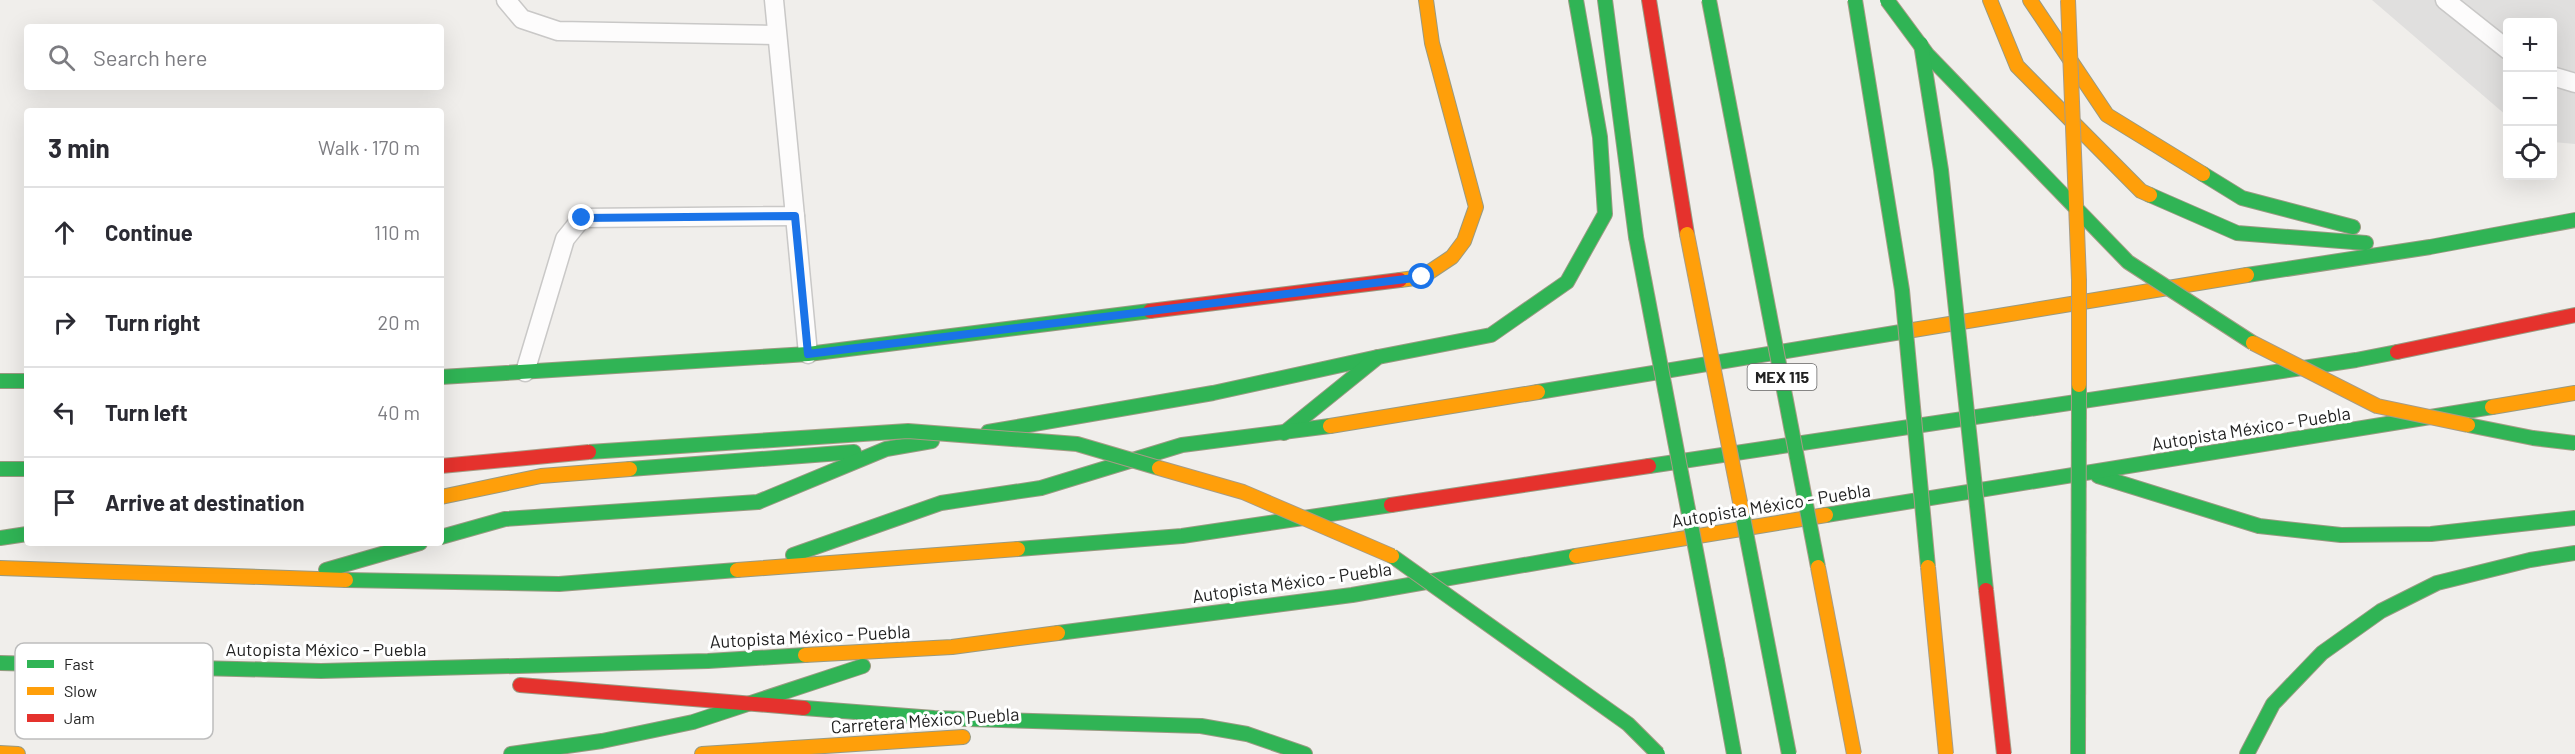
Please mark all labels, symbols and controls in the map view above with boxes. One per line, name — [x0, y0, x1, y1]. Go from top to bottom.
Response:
map controls — [2503, 18, 2557, 180]
button: + — [2503, 18, 2557, 72]
search box — [24, 24, 444, 90]
icon: search — [45, 41, 78, 74]
text: Search here — [93, 44, 207, 70]
button: − — [2503, 72, 2557, 126]
button: locate — [2503, 126, 2557, 180]
text: 3 min — [48, 132, 110, 163]
text: Walk · 170 m — [318, 135, 420, 159]
route end — [568, 204, 594, 230]
icon: ahead — [48, 216, 81, 249]
text: Continue — [105, 219, 193, 245]
text: 110 m — [374, 220, 420, 244]
route start — [1408, 263, 1434, 289]
icon: right — [48, 306, 81, 339]
text: Turn right — [105, 309, 200, 335]
text: 20 m — [377, 310, 420, 334]
road number: MEX 115 — [1748, 364, 1816, 390]
icon: left — [48, 396, 81, 429]
text: Turn left — [105, 399, 188, 425]
text: 40 m — [377, 400, 420, 424]
street label: Autopista México - Puebla — [2150, 401, 2352, 455]
street label: Autopista México - Puebla — [1670, 478, 1872, 532]
icon: arrive — [48, 486, 81, 519]
text: Arrive at destination — [105, 489, 304, 515]
street label: Autopista México - Puebla — [1191, 557, 1393, 607]
street label: Autopista México - Puebla — [709, 620, 911, 652]
street label: Autopista México - Puebla — [225, 638, 427, 660]
legend — [15, 643, 213, 739]
text: Fast — [64, 654, 94, 673]
text: Slow — [64, 681, 97, 700]
street label: Carretera México Puebla — [830, 702, 1020, 738]
text: Jam — [64, 708, 95, 727]

